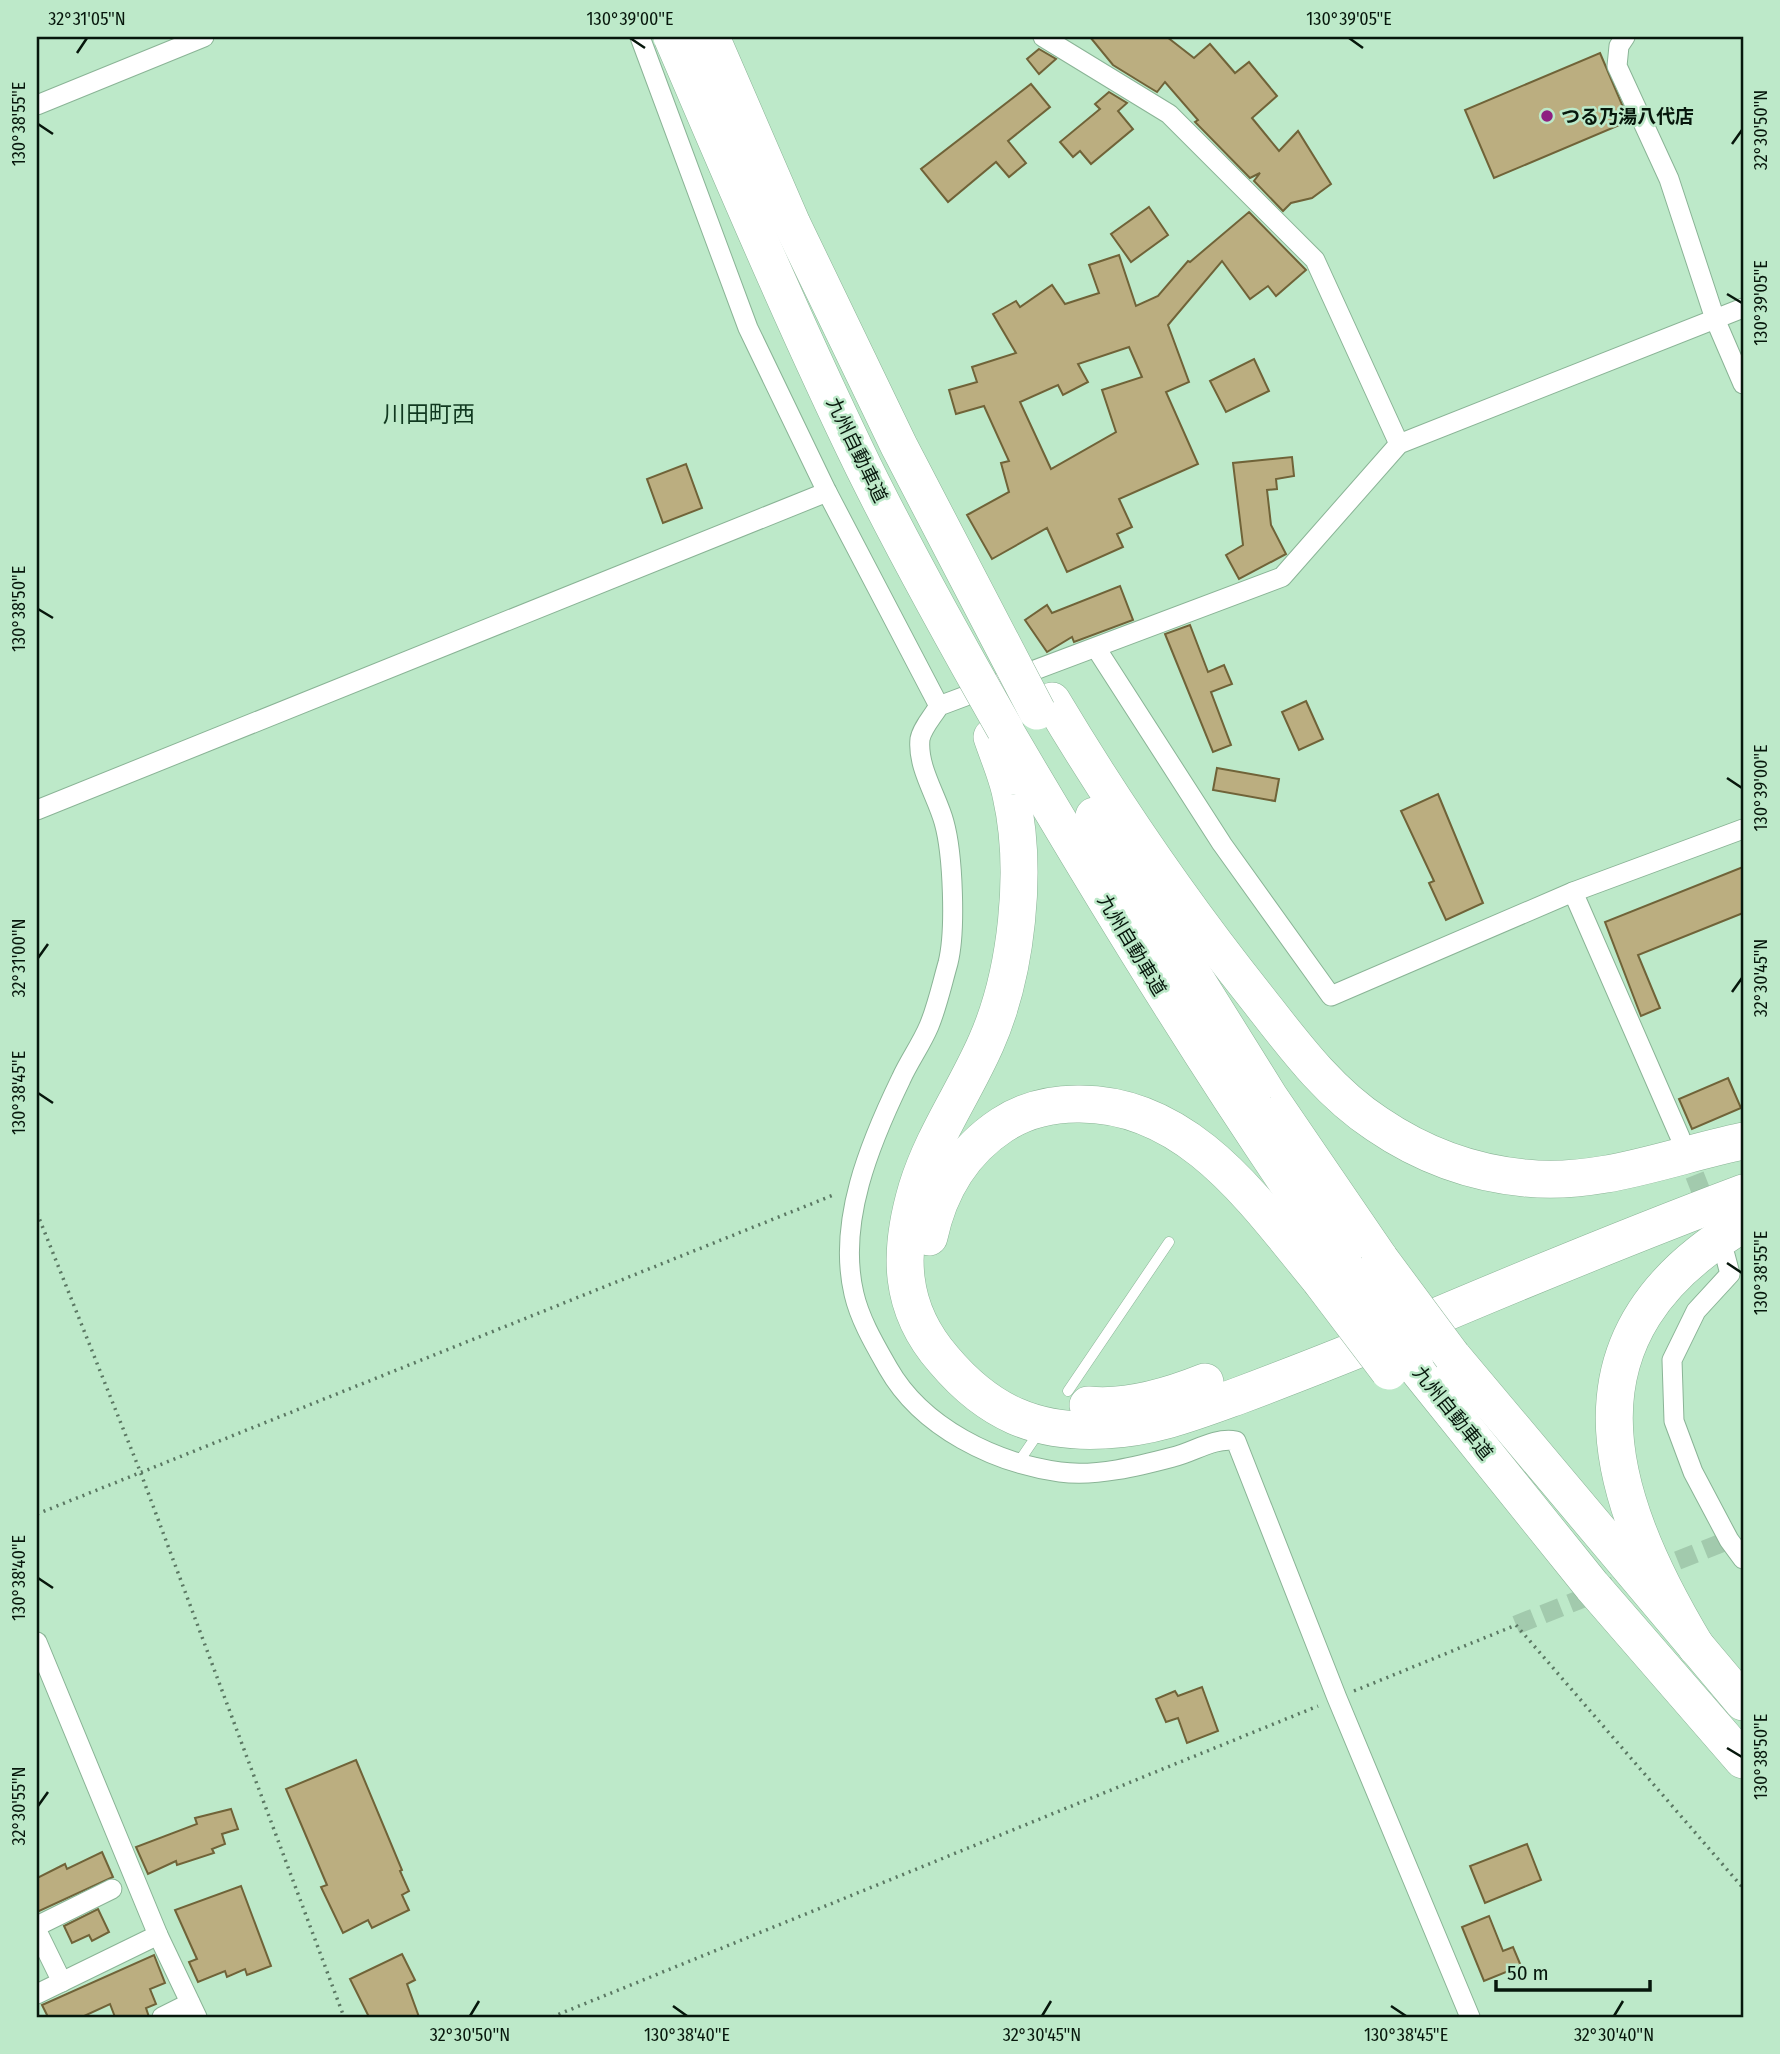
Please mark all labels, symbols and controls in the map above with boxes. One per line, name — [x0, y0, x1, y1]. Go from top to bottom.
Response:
text: 32°31'05"N — [48, 8, 126, 30]
text: 130°39'00"E — [587, 8, 673, 30]
text: 130°39'05"E — [1306, 8, 1392, 30]
text: 130°38'55"E — [8, 82, 30, 166]
text: 32°30'50"N — [1750, 90, 1772, 170]
place label: つる乃湯八代店 — [1561, 105, 1694, 128]
marker: つる乃湯八代店 — [1539, 108, 1555, 124]
text: 130°39'05"E — [1750, 260, 1772, 346]
street label: 九州自動車道 — [822, 394, 892, 506]
district label: 川田町西 — [383, 400, 475, 428]
text: 130°38'50"E — [8, 566, 30, 652]
text: 130°39'00"E — [1750, 745, 1772, 831]
street label: 九州自動車道 — [1093, 890, 1171, 1000]
text: 32°31'00"N — [8, 919, 30, 997]
text: 32°30'45"N — [1750, 939, 1772, 1017]
text: 130°38'45"E — [8, 1051, 30, 1135]
text: 130°38'55"E — [1750, 1231, 1772, 1315]
street label: 九州自動車道 — [1408, 1361, 1498, 1465]
text: 130°38'40"E — [8, 1535, 30, 1621]
text: 130°38'50"E — [1750, 1714, 1772, 1800]
text: 32°30'55"N — [8, 1767, 30, 1845]
scale bar — [1496, 1949, 1650, 1993]
text: 50 m — [1507, 1960, 1549, 1986]
text: 32°30'50"N — [430, 2024, 510, 2046]
text: 130°38'40"E — [644, 2024, 730, 2046]
text: 32°30'45"N — [1003, 2024, 1081, 2046]
text: 130°38'45"E — [1364, 2024, 1448, 2046]
text: 32°30'40"N — [1574, 2024, 1654, 2046]

